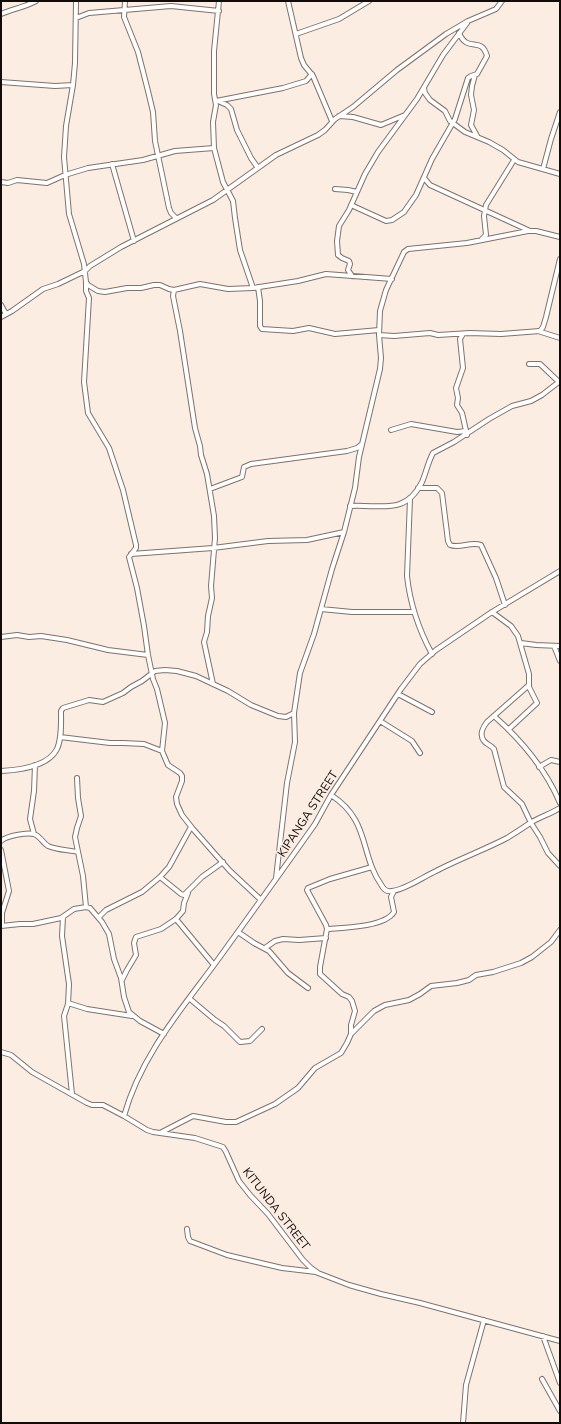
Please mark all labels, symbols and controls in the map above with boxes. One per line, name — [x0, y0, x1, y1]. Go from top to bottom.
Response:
street label: KIPANGA STREET — [275, 768, 341, 860]
street label: KITUNDA STREET — [239, 1165, 313, 1253]

